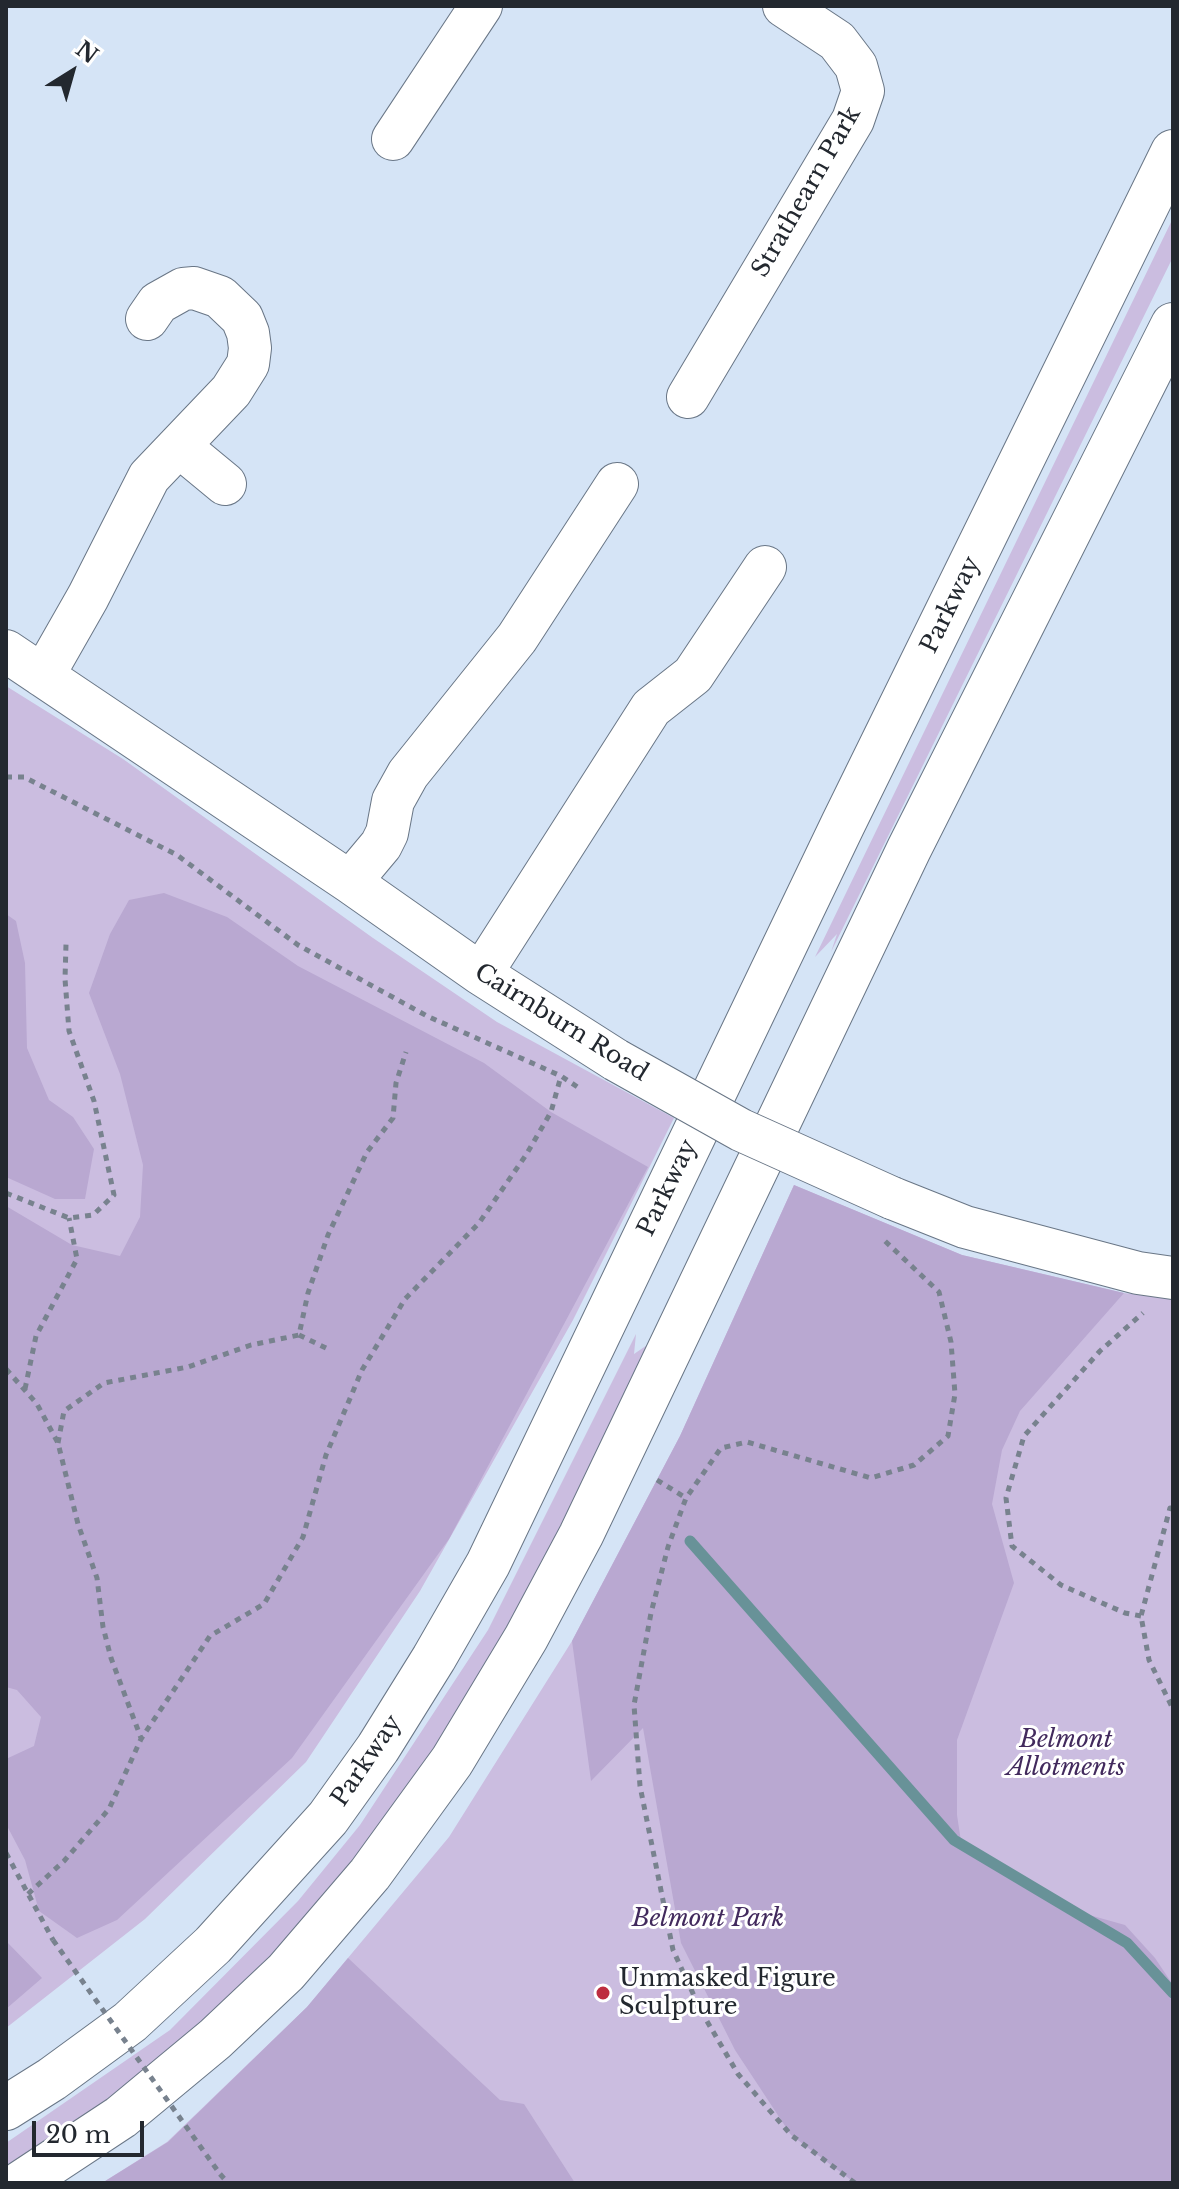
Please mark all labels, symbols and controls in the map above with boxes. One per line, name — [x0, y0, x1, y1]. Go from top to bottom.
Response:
north arrow — [32, 32, 112, 112]
text: N — [70, 35, 103, 69]
street label: Strathearn Park — [746, 101, 868, 283]
street label: Parkway — [915, 552, 987, 658]
street label: Cairnburn Road — [469, 958, 653, 1088]
street label: Parkway — [632, 1135, 704, 1241]
street label: Parkway — [326, 1710, 408, 1812]
park label: Belmont Allotments — [1007, 1726, 1125, 1782]
park label: Belmont Park — [632, 1905, 784, 1933]
place label: Unmasked Figure Sculpture — [619, 1965, 836, 2021]
marker: Unmasked Figure Sculpture — [594, 1984, 612, 2002]
scale bar — [36, 2105, 148, 2155]
text: 20 m — [46, 2120, 111, 2149]

